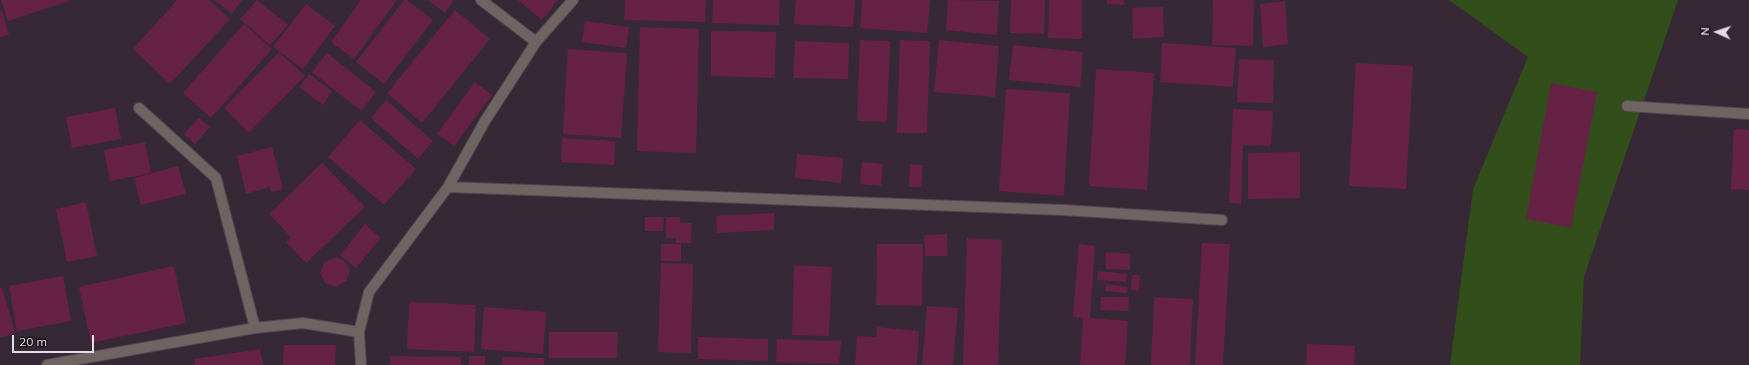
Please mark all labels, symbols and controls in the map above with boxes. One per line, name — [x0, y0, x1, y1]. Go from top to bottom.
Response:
north arrow — [1697, 12, 1737, 52]
text: N — [1698, 27, 1712, 36]
scale bar — [14, 327, 96, 353]
text: 20 m — [19, 334, 47, 349]

